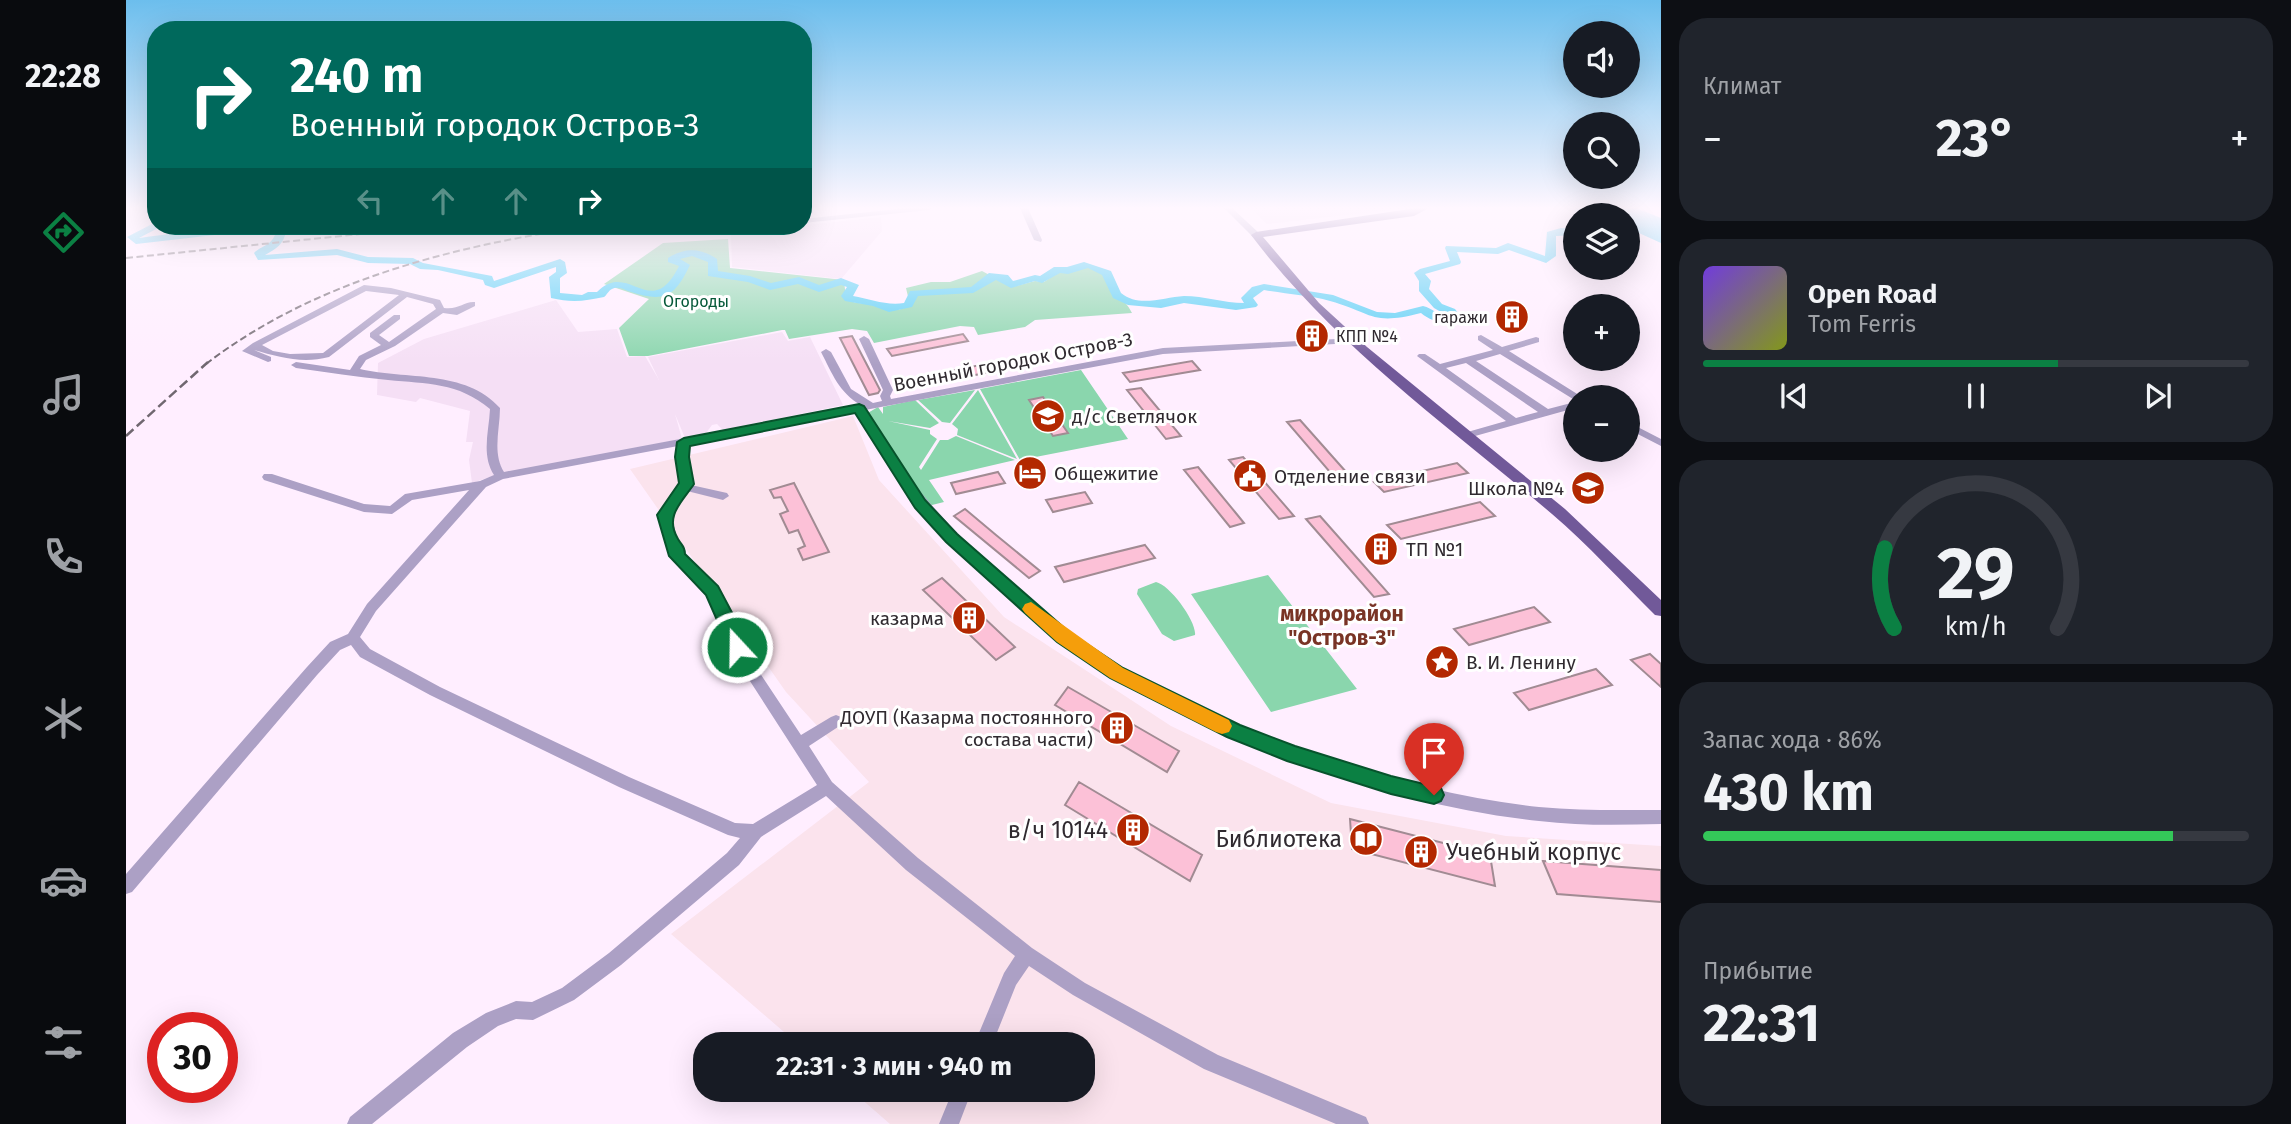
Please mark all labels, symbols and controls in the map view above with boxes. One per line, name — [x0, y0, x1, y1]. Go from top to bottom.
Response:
map controls — [1563, 21, 1640, 462]
button: sound — [1563, 21, 1640, 98]
text: 240 m — [290, 46, 423, 105]
icon: right — [175, 49, 266, 140]
text: 22:28 — [25, 57, 101, 95]
text: Климат — [1703, 72, 1781, 100]
text: Военный городок Остров-3 — [290, 106, 699, 144]
text: 23° — [1936, 107, 2016, 170]
button: search — [1563, 112, 1640, 189]
text: − — [1703, 116, 1722, 162]
text: + — [2230, 116, 2249, 162]
icon: left — [351, 182, 389, 220]
icon: ahead — [424, 182, 462, 220]
icon: ahead — [497, 182, 535, 220]
icon: right — [570, 182, 608, 220]
button: layers — [1563, 203, 1640, 280]
icon: directions — [39, 208, 88, 257]
text: Open Road — [1808, 279, 1937, 310]
park label: Огороды — [663, 292, 729, 311]
button: + — [1563, 294, 1640, 371]
building icon: гаражи — [1493, 298, 1531, 336]
place label: гаражи — [1434, 308, 1488, 327]
text: Tom Ferris — [1808, 310, 1916, 338]
building icon: КПП №4 — [1293, 317, 1331, 355]
place label: КПП №4 — [1336, 327, 1398, 346]
street label: Военный городок Остров-3 — [891, 328, 1135, 396]
icon: music — [39, 370, 88, 419]
icon: previous — [1775, 377, 1813, 415]
icon: pause — [1957, 377, 1995, 415]
icon: next — [2139, 377, 2177, 415]
button: − — [1563, 385, 1640, 462]
school or university icon: д/с Светлячок — [1029, 397, 1067, 435]
place label: д/с Светлячок — [1072, 405, 1197, 428]
hotel icon: Общежитие — [1011, 454, 1049, 492]
public building icon: Отделение связи — [1231, 457, 1269, 495]
place label: Общежитие — [1054, 462, 1159, 485]
place label: Отделение связи — [1274, 465, 1426, 488]
school or university icon: Школа №4 — [1569, 469, 1607, 507]
place label: Школа №4 — [1468, 477, 1564, 500]
building icon: ТП №1 — [1362, 530, 1400, 568]
text: 29 — [1937, 530, 2015, 617]
icon: phone — [39, 532, 88, 581]
place label: ТП №1 — [1406, 538, 1463, 561]
building icon: казарма — [950, 599, 988, 637]
district label: микрорайон "Остров-3" — [1280, 601, 1404, 651]
place label: казарма — [870, 607, 944, 630]
position arrow — [700, 610, 774, 684]
text: km/h — [1945, 612, 2007, 642]
place icon: В. И. Ленину — [1423, 643, 1461, 681]
place label: В. И. Ленину — [1466, 651, 1577, 674]
icon: climate — [39, 694, 88, 743]
place label: ДОУП (Казарма постоянного состава части) — [839, 706, 1093, 751]
building icon: ДОУП (Казарма постоянного состава части) — [1098, 709, 1136, 747]
pin — [1404, 723, 1464, 795]
text: Запас хода · 86% — [1703, 726, 1882, 754]
icon: arrive — [1415, 734, 1453, 772]
text: 430 km — [1703, 761, 1874, 824]
building icon: в/ч 10144 — [1114, 811, 1152, 849]
place label: в/ч 10144 — [1008, 816, 1108, 844]
library icon: Библиотека — [1347, 820, 1385, 858]
place label: Библиотека — [1215, 825, 1342, 853]
building icon: Учебный корпус — [1402, 833, 1440, 871]
place label: Учебный корпус — [1446, 838, 1621, 866]
icon: car — [39, 856, 88, 905]
text: Прибытие — [1703, 957, 1813, 985]
text: 22:31 — [1703, 992, 1820, 1055]
speed limit sign: 30 — [147, 1012, 238, 1103]
icon: filters — [39, 1018, 88, 1067]
text: 22:31 · 3 мин · 940 m — [776, 1051, 1012, 1082]

